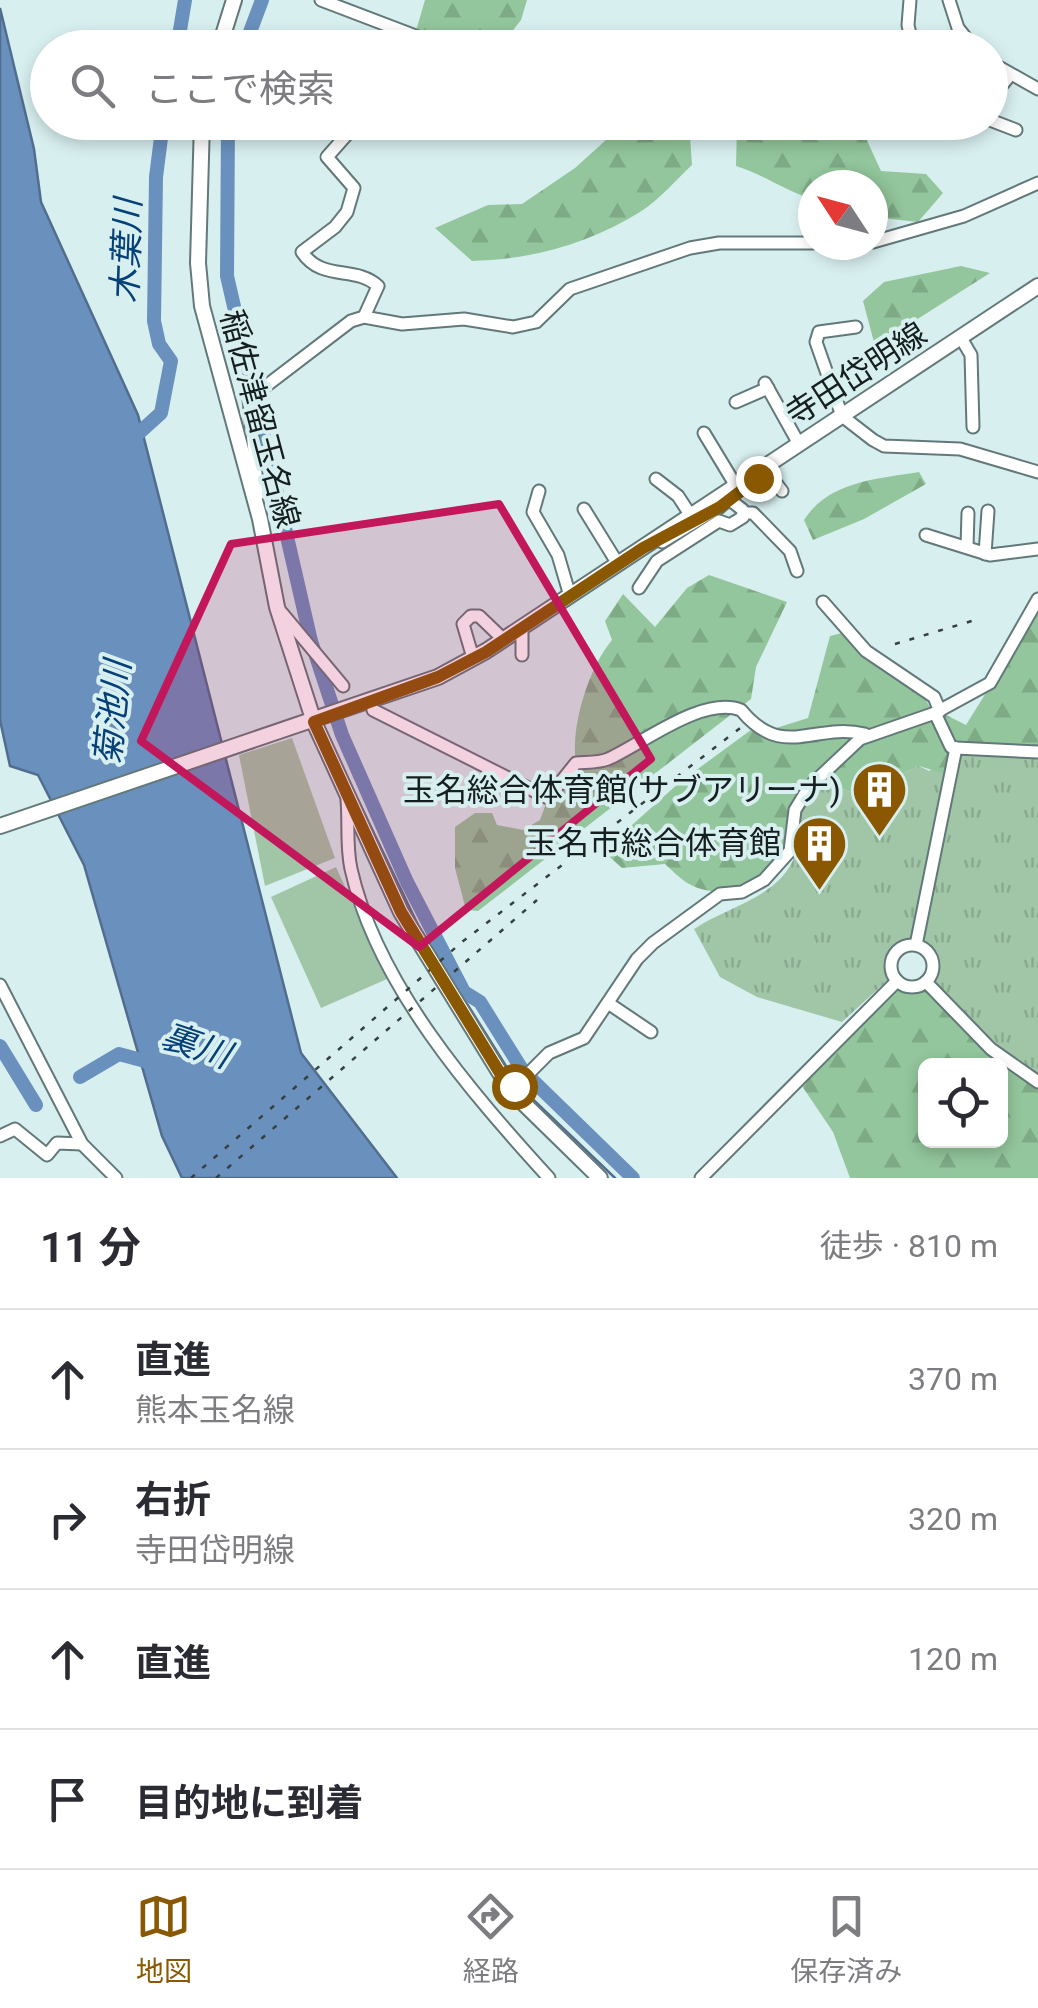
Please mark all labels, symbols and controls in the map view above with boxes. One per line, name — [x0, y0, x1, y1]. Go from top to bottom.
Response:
search box — [30, 30, 1008, 140]
icon: search — [65, 58, 120, 113]
text: ここで検索 — [145, 67, 335, 111]
north arrow — [798, 170, 888, 260]
water label: 木葉川 — [105, 194, 149, 304]
street label: 稲佐津留玉名線 — [213, 306, 307, 532]
street label: 寺田岱明線 — [779, 314, 933, 434]
route end — [736, 456, 782, 502]
water label: 菊池川 — [87, 655, 139, 767]
building icon: 玉名総合体育館(サブアリーナ) — [850, 760, 910, 839]
place label: 玉名総合体育館(サブアリーナ) — [403, 771, 841, 809]
building icon: 玉名市総合体育館 — [790, 813, 850, 892]
place label: 玉名市総合体育館 — [525, 824, 781, 862]
water label: 裏川 — [156, 1015, 240, 1078]
map controls — [918, 1058, 1008, 1148]
button: locate — [918, 1058, 1008, 1148]
route start — [492, 1064, 538, 1110]
text: 11 分 — [40, 1223, 141, 1272]
text: 徒歩 · 810 m — [820, 1227, 998, 1265]
text: 直進 — [135, 1338, 211, 1382]
icon: ahead — [40, 1352, 95, 1407]
text: 370 m — [908, 1360, 998, 1398]
text: 熊本玉名線 — [135, 1391, 295, 1429]
text: 右折 — [135, 1478, 211, 1522]
icon: right — [40, 1492, 95, 1547]
text: 320 m — [908, 1500, 998, 1538]
text: 寺田岱明線 — [135, 1531, 295, 1569]
icon: ahead — [40, 1632, 95, 1687]
text: 120 m — [908, 1640, 998, 1678]
text: 直進 — [135, 1641, 211, 1685]
icon: arrive — [40, 1772, 95, 1827]
text: 目的地に到着 — [135, 1781, 363, 1825]
tab: 地図 — [136, 1889, 192, 1989]
tab: 経路 — [463, 1889, 519, 1989]
tab: 保存済み — [790, 1889, 902, 1989]

